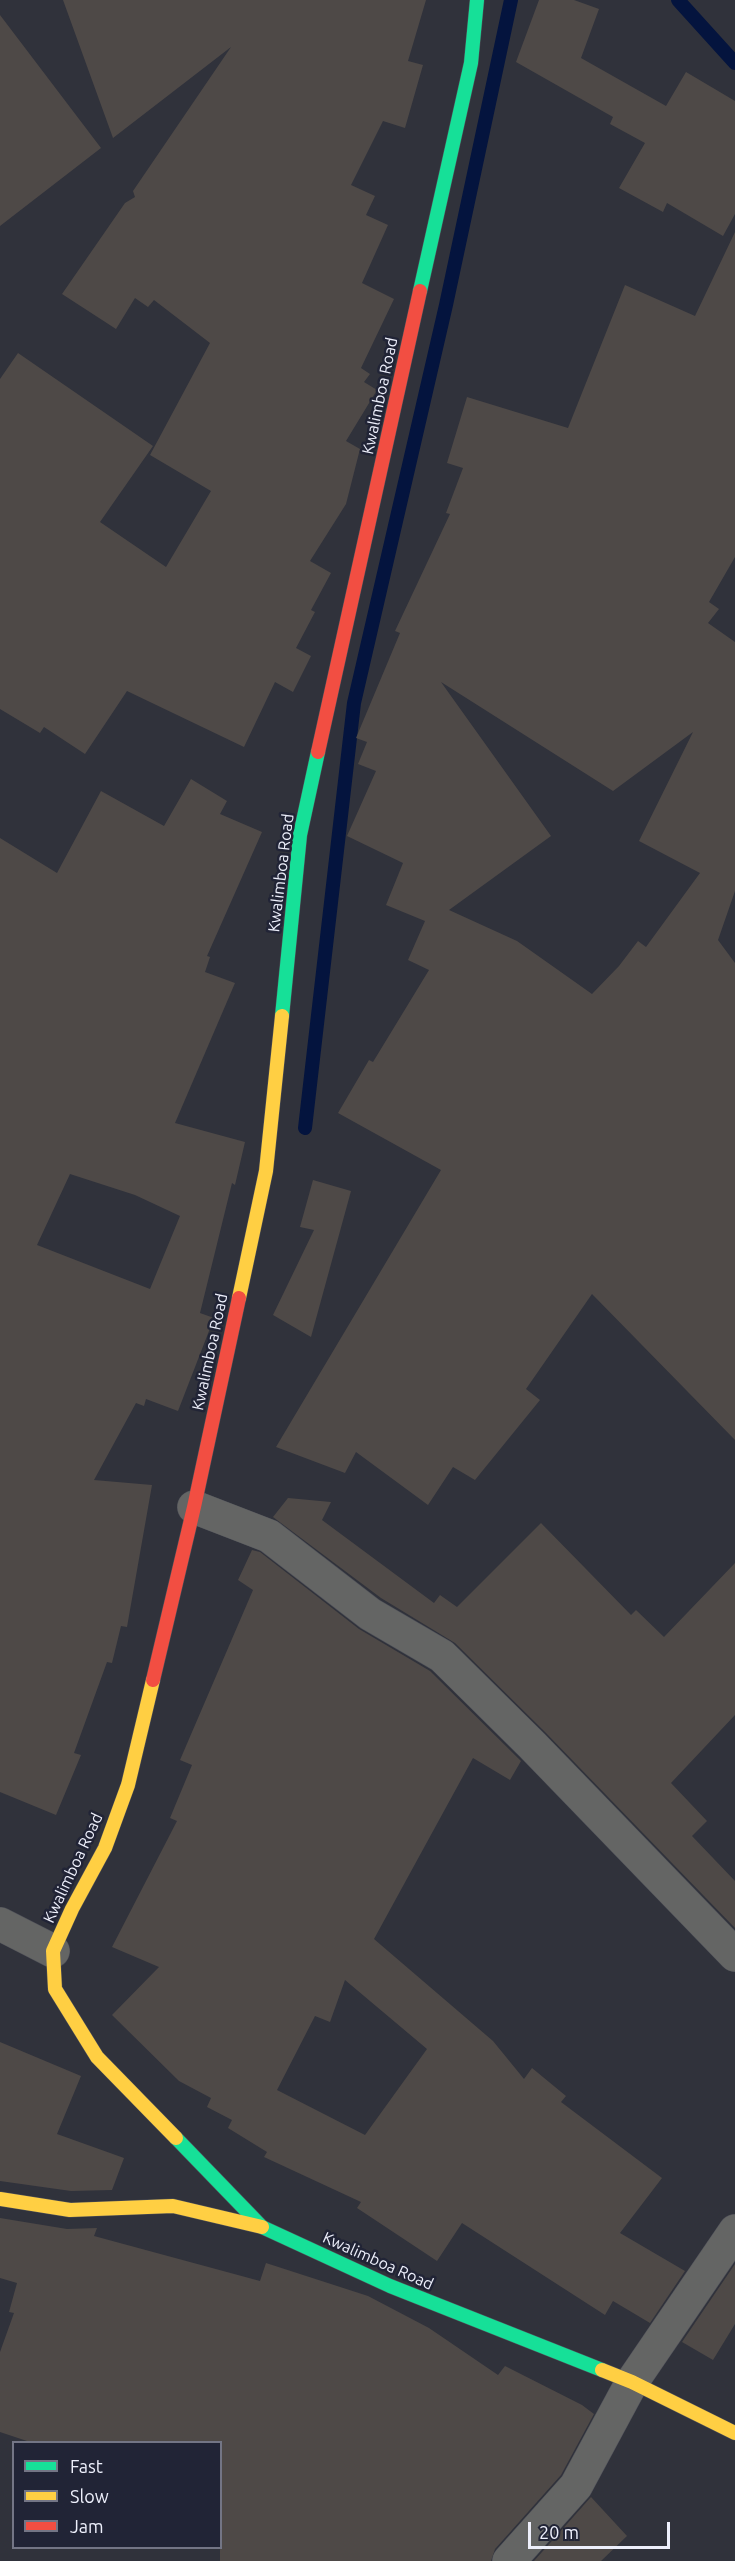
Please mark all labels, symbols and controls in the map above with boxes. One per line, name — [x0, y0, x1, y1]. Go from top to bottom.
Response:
street label: Kwalimboa Road — [358, 336, 402, 456]
street label: Kwalimboa Road — [264, 813, 298, 933]
street label: Kwalimboa Road — [188, 1292, 232, 1412]
street label: Kwalimboa Road — [39, 1810, 107, 1926]
street label: Kwalimboa Road — [320, 2228, 436, 2294]
legend — [12, 2441, 222, 2549]
text: Fast — [70, 2456, 103, 2476]
text: Slow — [70, 2486, 109, 2506]
scale bar — [531, 2510, 674, 2548]
text: Jam — [70, 2516, 104, 2536]
text: 20 m — [539, 2522, 579, 2542]

